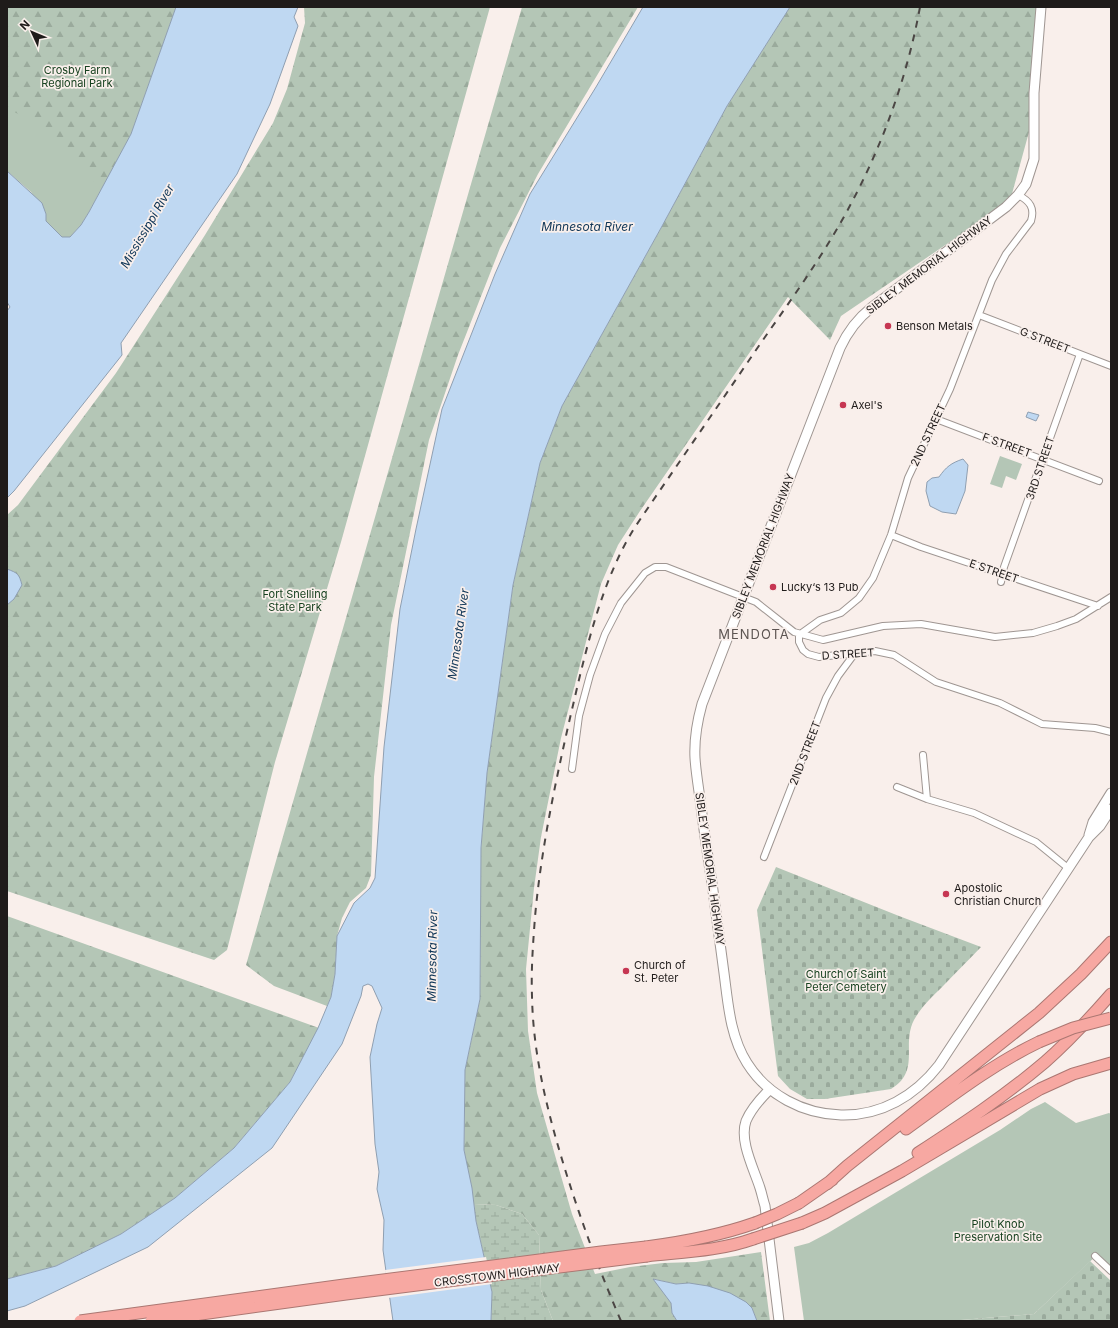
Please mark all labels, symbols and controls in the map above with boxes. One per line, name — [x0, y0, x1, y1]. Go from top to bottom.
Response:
north arrow — [12, 12, 52, 52]
text: N — [17, 17, 33, 33]
park label: Crosby Farm Regional Park — [41, 63, 113, 90]
water label: Mississippi River — [117, 181, 177, 271]
street label: SIBLEY MEMORIAL HIGHWAY — [863, 213, 995, 317]
water label: Minnesota River — [541, 219, 633, 234]
place label: Benson Metals — [896, 319, 973, 333]
marker: Benson Metals — [883, 321, 893, 331]
street label: G STREET — [1018, 324, 1072, 356]
place label: Axel's — [851, 398, 883, 412]
marker: Axel's — [838, 400, 848, 410]
street label: 2ND STREET — [907, 401, 949, 469]
street label: F STREET — [981, 430, 1033, 460]
street label: 3RD STREET — [1023, 434, 1057, 502]
street label: SIBLEY MEMORIAL HIGHWAY — [729, 471, 797, 621]
street label: E STREET — [967, 556, 1021, 586]
place label: Lucky‘s 13 Pub — [781, 580, 859, 594]
marker: Lucky‘s 13 Pub — [768, 582, 778, 592]
park label: Fort Snelling State Park — [263, 587, 327, 614]
water label: Minnesota River — [444, 587, 472, 680]
district label: MENDOTA — [718, 626, 790, 642]
street label: D STREET — [821, 645, 875, 663]
street label: 2ND STREET — [786, 719, 824, 787]
street label: SIBLEY MEMORIAL HIGHWAY — [692, 792, 728, 947]
place label: Apostolic Christian Church — [954, 881, 1041, 908]
marker: Apostolic Christian Church — [941, 889, 951, 899]
water label: Minnesota River — [424, 910, 440, 1002]
place label: Church of St. Peter — [634, 958, 686, 985]
marker: Church of St. Peter — [621, 966, 631, 976]
park label: Church of Saint Peter Cemetery — [805, 967, 887, 994]
park label: Pilot Knob Preservation Site — [954, 1217, 1042, 1244]
street label: CROSSTOWN HIGHWAY — [433, 1260, 561, 1290]

